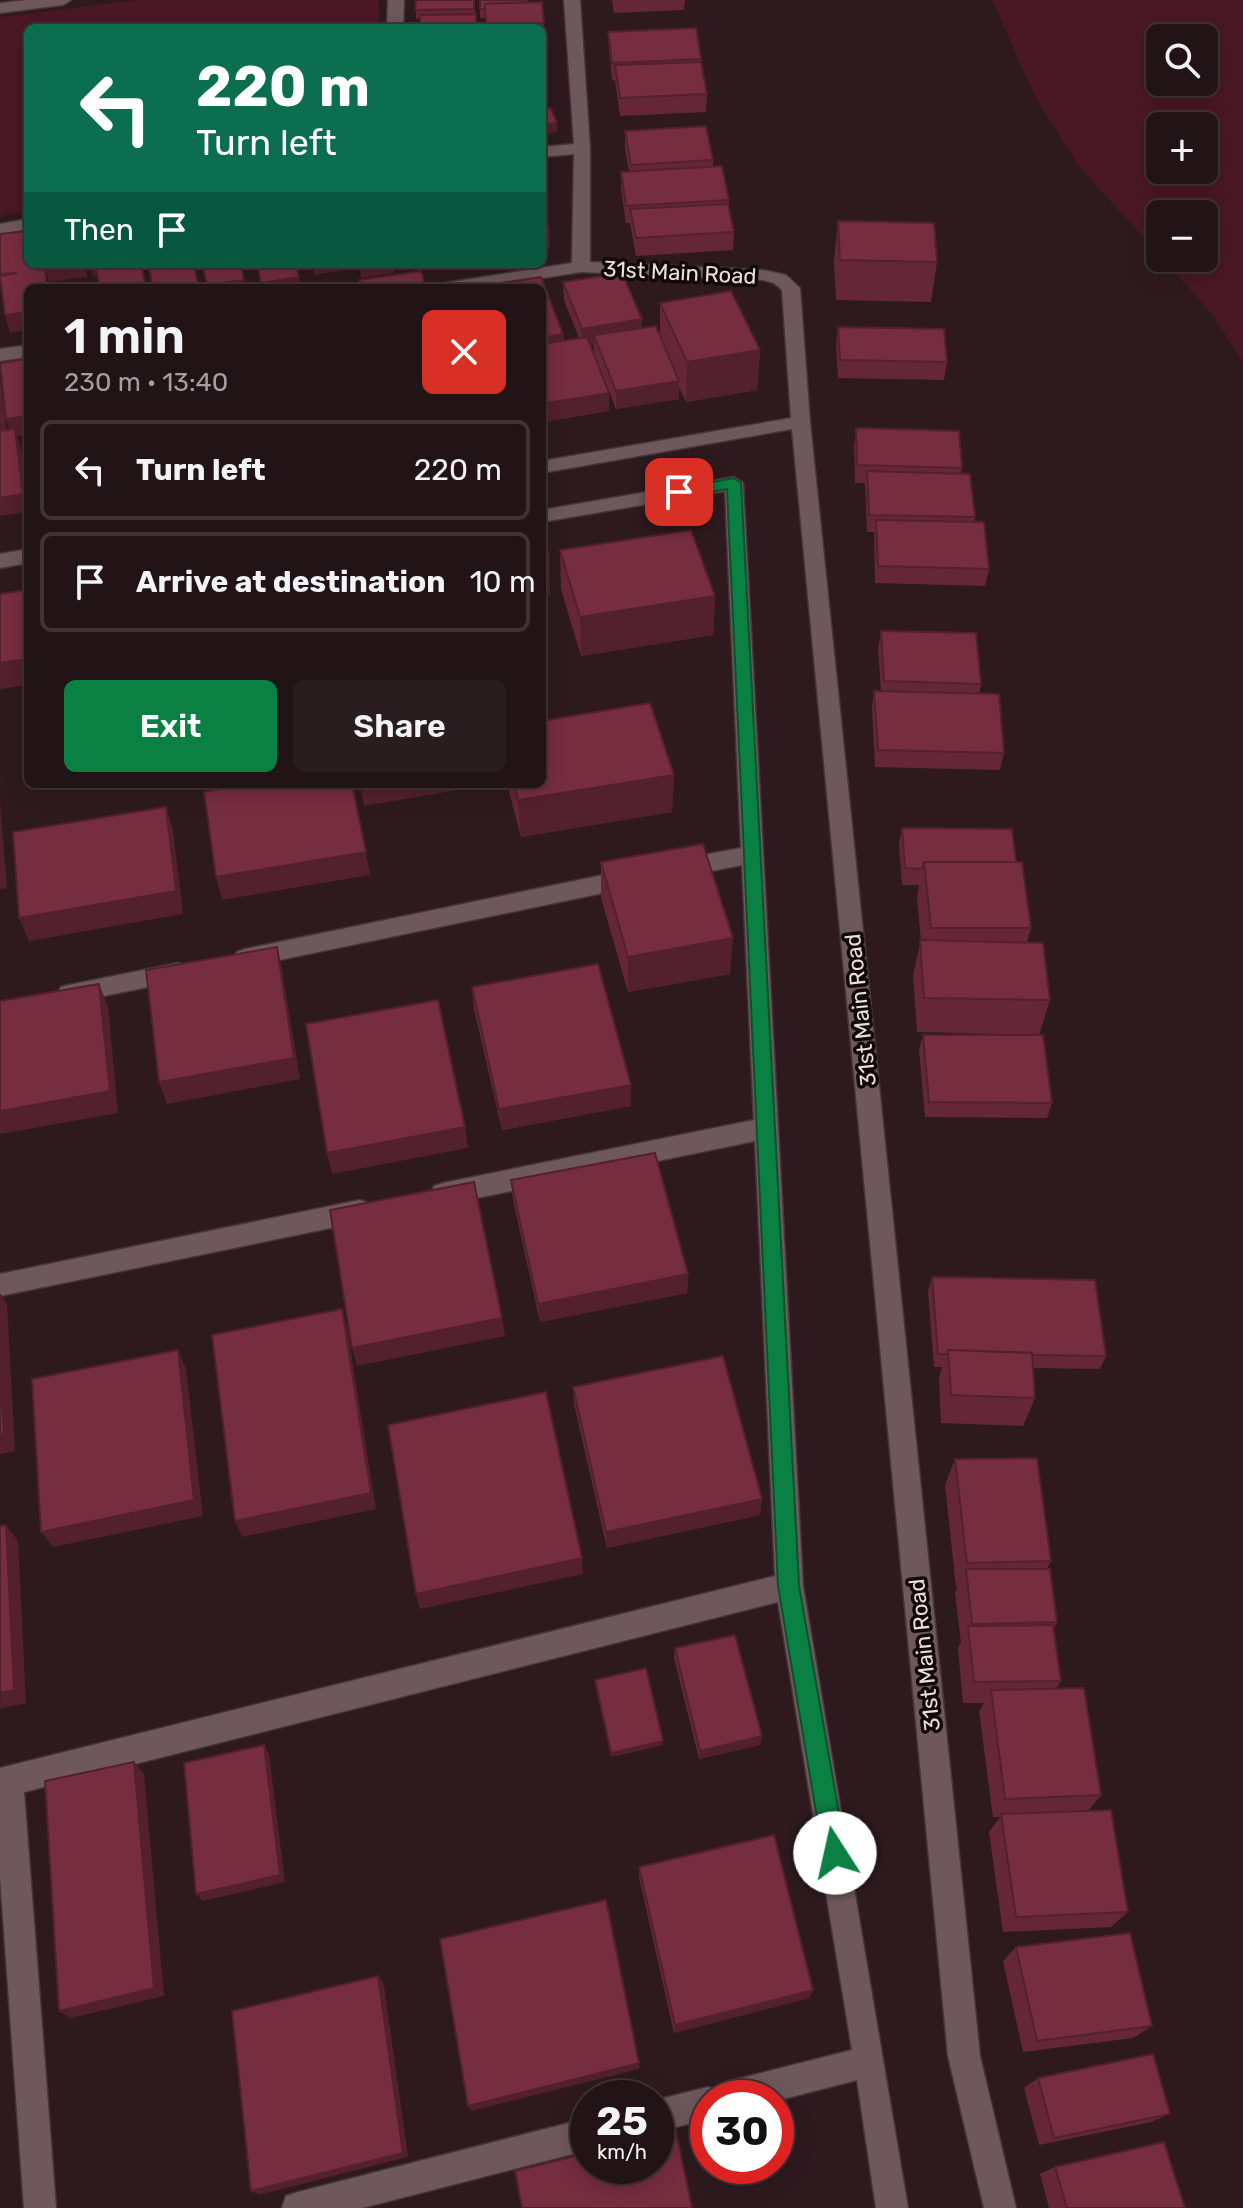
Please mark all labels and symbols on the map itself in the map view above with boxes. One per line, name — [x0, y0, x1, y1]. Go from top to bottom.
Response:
street label: 31st Main Road — [603, 255, 757, 290]
pin — [645, 458, 713, 526]
street label: 31st Main Road — [839, 932, 882, 1088]
street label: 31st Main Road — [903, 1577, 946, 1733]
position arrow — [793, 1811, 877, 1895]
speed limit sign: 30 — [690, 2080, 794, 2184]

